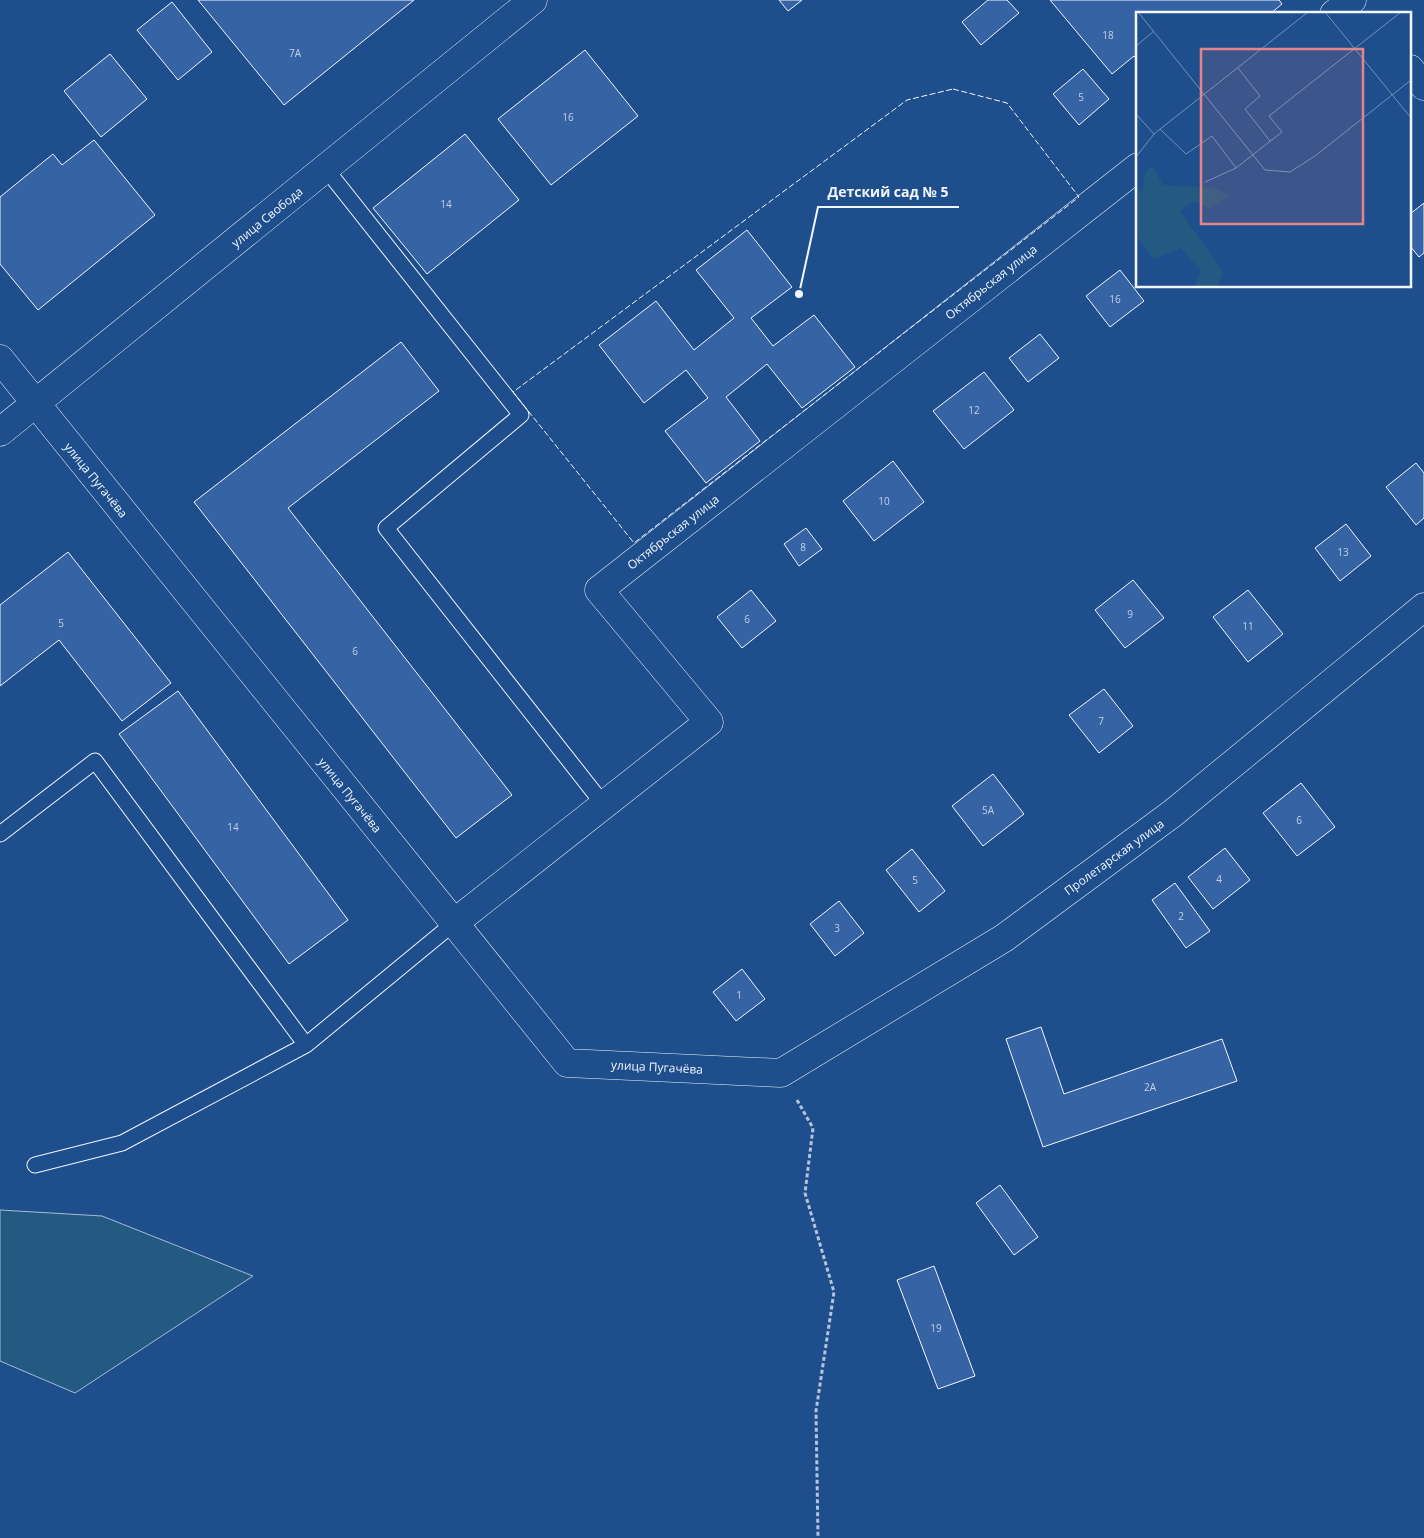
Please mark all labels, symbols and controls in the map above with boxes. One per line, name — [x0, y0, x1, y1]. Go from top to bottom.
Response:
inset map — [1136, 12, 1412, 288]
house number: 18 — [1102, 28, 1114, 42]
house number: 7А — [289, 46, 302, 60]
house number: 5 — [1078, 90, 1084, 104]
house number: 16 — [562, 110, 574, 124]
callout: Детский сад № 5 — [818, 178, 959, 207]
text: Детский сад № 5 — [827, 182, 949, 201]
street label: улица Свобода — [228, 183, 306, 251]
house number: 14 — [440, 197, 452, 211]
street label: Октябрьская улица — [941, 241, 1041, 323]
house number: 16 — [1109, 292, 1121, 306]
house number: 12 — [968, 403, 980, 417]
street label: улица Пугачёва — [60, 439, 132, 521]
street label: Октябрьская улица — [623, 491, 723, 573]
house number: 10 — [878, 494, 890, 508]
house number: 8 — [800, 540, 806, 554]
house number: 13 — [1337, 545, 1349, 559]
house number: 9 — [1127, 607, 1133, 621]
house number: 6 — [744, 612, 750, 626]
house number: 5 — [58, 616, 64, 630]
house number: 11 — [1242, 619, 1254, 633]
house number: 6 — [352, 644, 358, 658]
house number: 7 — [1098, 714, 1104, 728]
street label: улица Пугачёва — [314, 754, 386, 836]
house number: 5А — [982, 803, 995, 817]
house number: 6 — [1296, 813, 1302, 827]
street label: Пролетарская улица — [1061, 815, 1167, 899]
house number: 14 — [227, 820, 239, 834]
house number: 4 — [1216, 872, 1222, 886]
house number: 5 — [912, 873, 918, 887]
house number: 2 — [1178, 909, 1184, 923]
house number: 3 — [834, 921, 840, 935]
house number: 1 — [736, 988, 742, 1002]
street label: улица Пугачёва — [611, 1056, 703, 1078]
house number: 2А — [1144, 1080, 1157, 1094]
house number: 19 — [930, 1321, 942, 1335]

